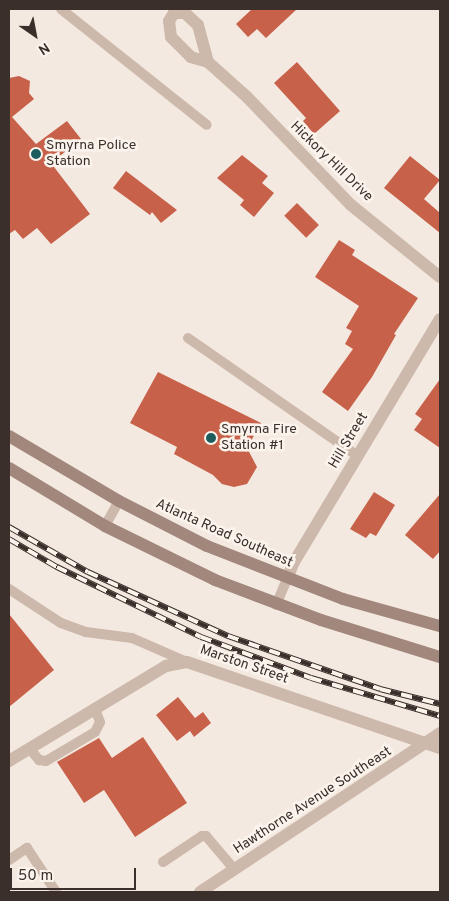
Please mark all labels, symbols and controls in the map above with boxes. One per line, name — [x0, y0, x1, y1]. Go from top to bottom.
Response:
north arrow — [10, 10, 60, 60]
text: N — [35, 38, 52, 58]
street label: Hickory Hill Drive — [286, 118, 376, 206]
place label: Smyrna Police Station — [46, 138, 136, 170]
marker: Smyrna Police Station — [30, 148, 42, 160]
street label: Hill Street — [326, 410, 372, 472]
place label: Smyrna Fire Station #1 — [221, 422, 297, 454]
marker: Smyrna Fire Station #1 — [205, 432, 217, 444]
street label: Atlanta Road Southeast — [153, 496, 295, 572]
street label: Marston Street — [197, 642, 291, 688]
street label: Hawthorne Avenue Southeast — [231, 743, 395, 859]
scale bar — [12, 858, 139, 890]
text: 50 m — [18, 867, 53, 886]

